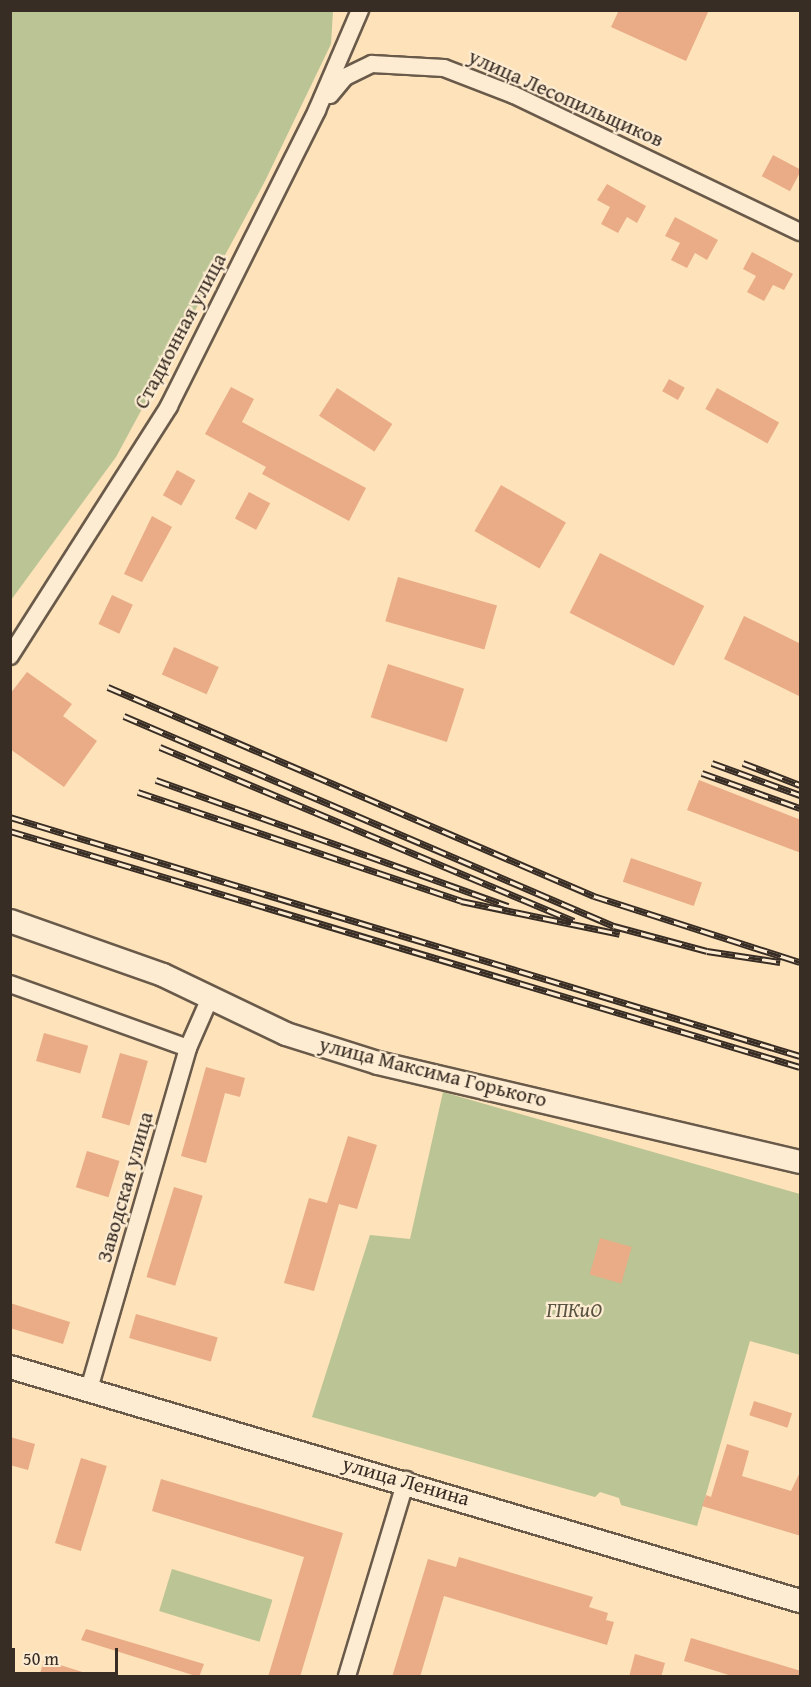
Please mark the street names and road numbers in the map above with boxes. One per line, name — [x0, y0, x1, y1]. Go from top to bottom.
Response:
street label: улица Лесопильщиков — [465, 44, 667, 152]
street label: Стадионная улица — [128, 249, 232, 413]
street label: улица Максима Горького — [317, 1032, 549, 1112]
street label: Заводская улица — [91, 1109, 159, 1265]
street label: улица Ленина — [339, 1451, 473, 1511]

